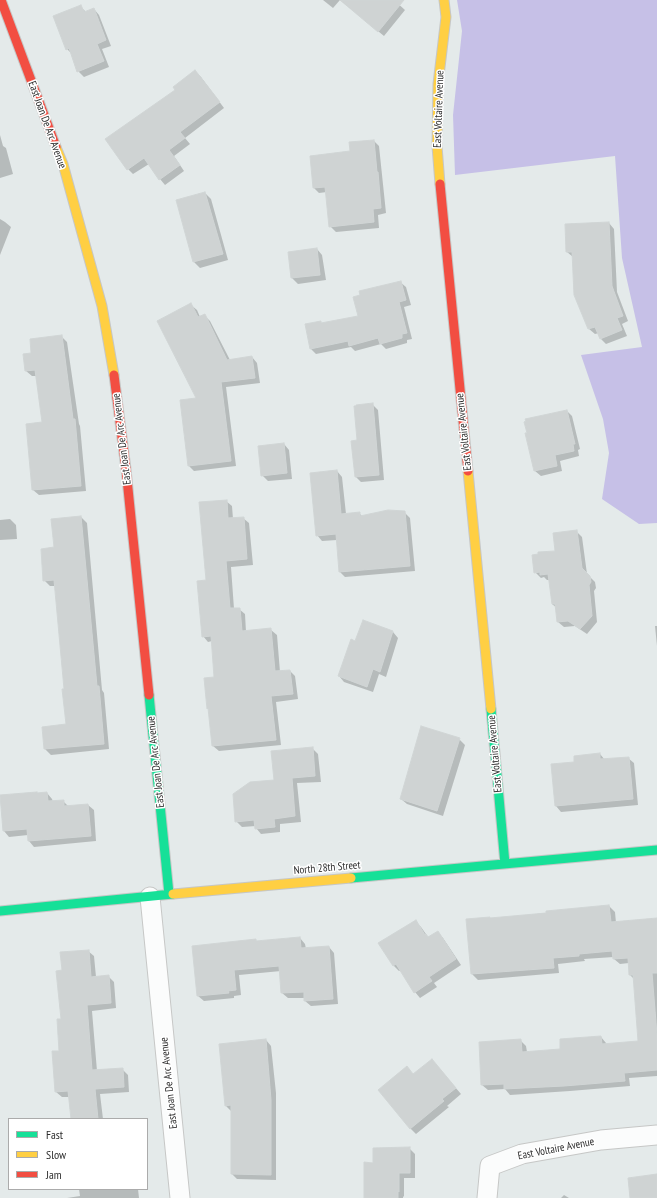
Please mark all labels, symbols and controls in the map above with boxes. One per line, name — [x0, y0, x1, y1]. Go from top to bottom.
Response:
street label: East Voltaire Avenue — [431, 70, 447, 148]
street label: East Joan De Arc Avenue — [25, 79, 69, 171]
street label: East Joan De Arc Avenue — [110, 392, 134, 486]
street label: East Voltaire Avenue — [453, 393, 475, 471]
street label: East Voltaire Avenue — [485, 715, 505, 793]
street label: East Joan De Arc Avenue — [145, 716, 167, 808]
street label: North 28th Street — [293, 859, 361, 877]
street label: East Joan De Arc Avenue — [158, 1037, 180, 1129]
legend — [8, 1118, 148, 1190]
text: Fast — [46, 1127, 63, 1142]
street label: East Voltaire Avenue — [517, 1135, 595, 1163]
text: Slow — [46, 1147, 66, 1162]
text: Jam — [46, 1167, 62, 1182]

